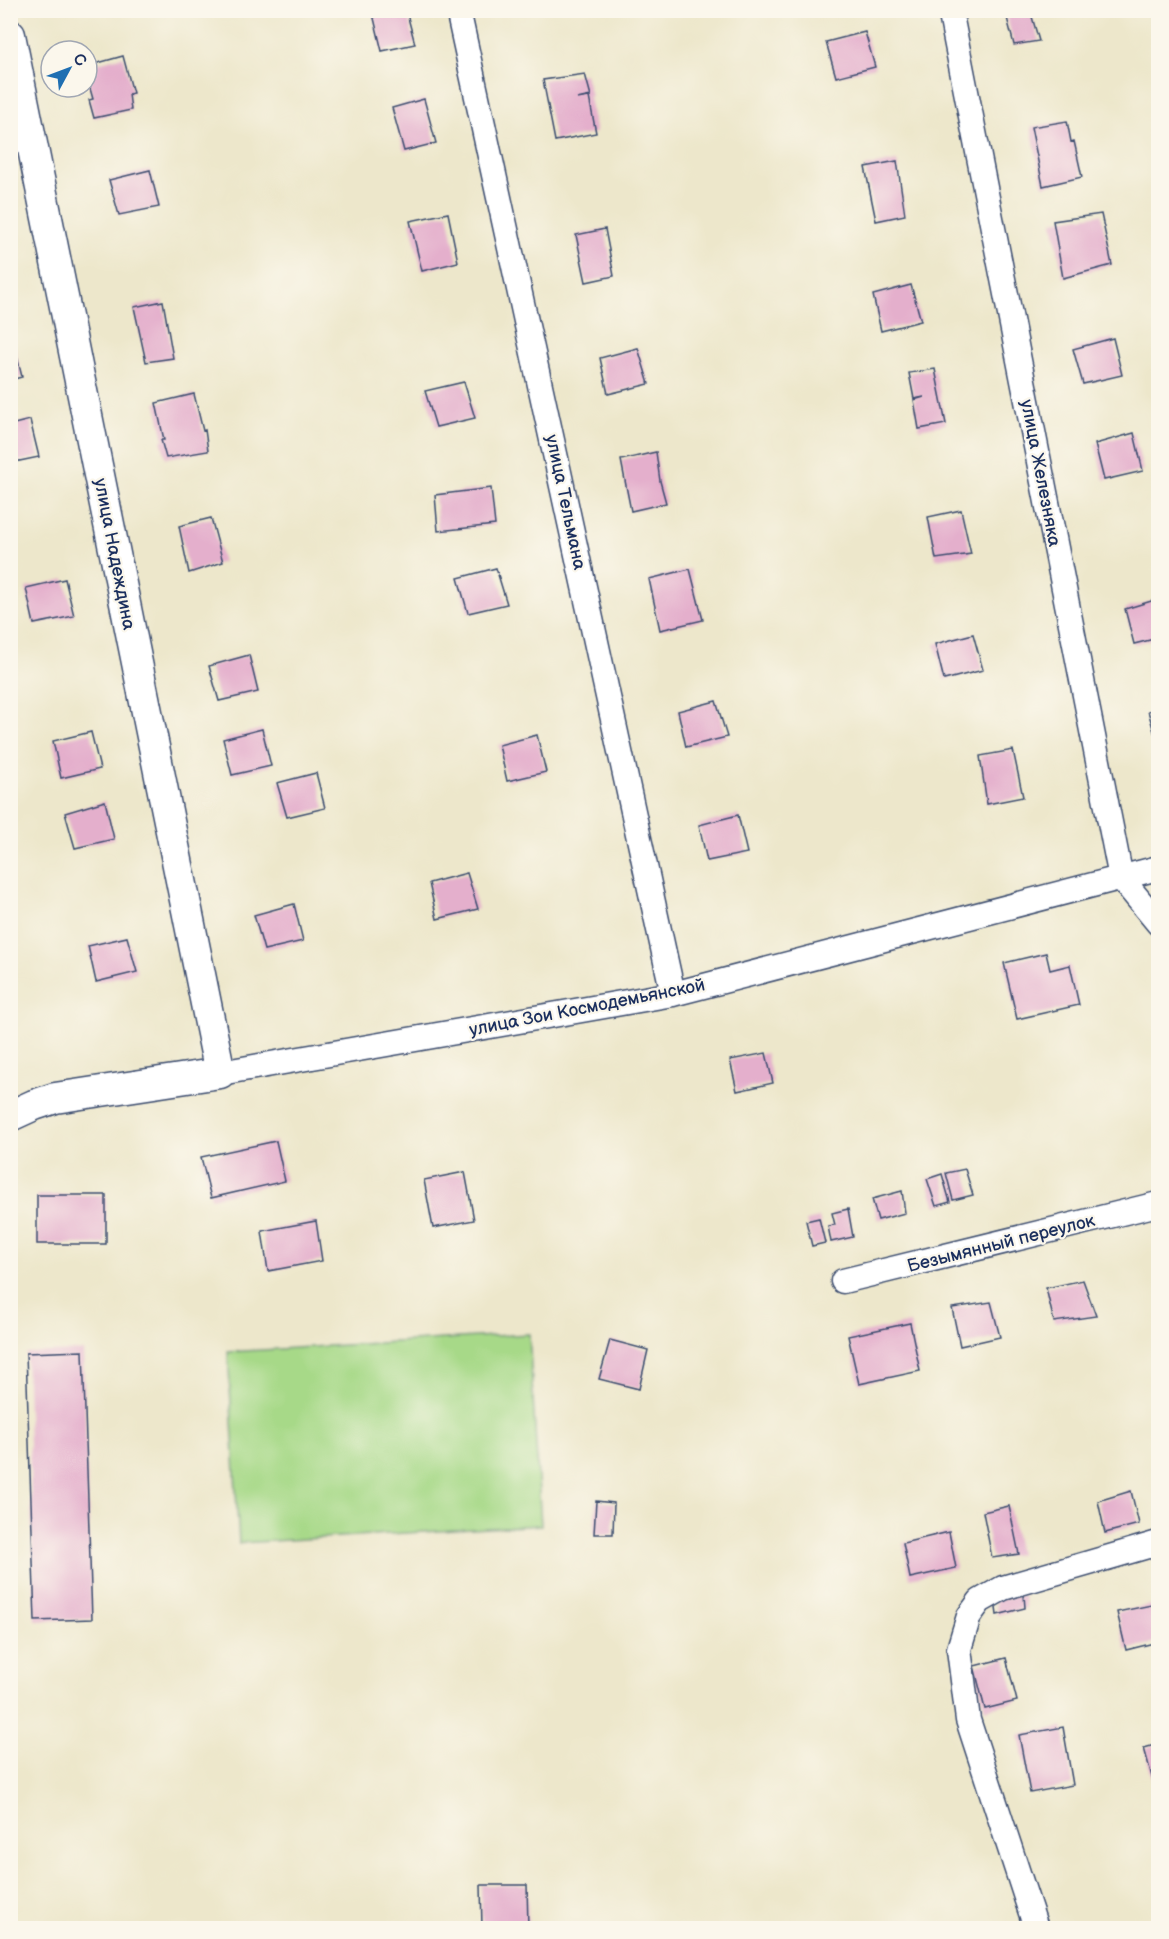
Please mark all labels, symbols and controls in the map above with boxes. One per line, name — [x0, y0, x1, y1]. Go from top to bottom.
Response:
north arrow — [39, 39, 99, 99]
text: С — [68, 50, 90, 71]
street label: улица Железняка — [1016, 398, 1065, 549]
street label: улица Тельмана — [541, 433, 590, 572]
street label: улица Надеждина — [90, 477, 140, 632]
street label: улица Зои Космодемьянской — [467, 974, 707, 1041]
street label: Безымянный переулок — [905, 1210, 1097, 1277]

